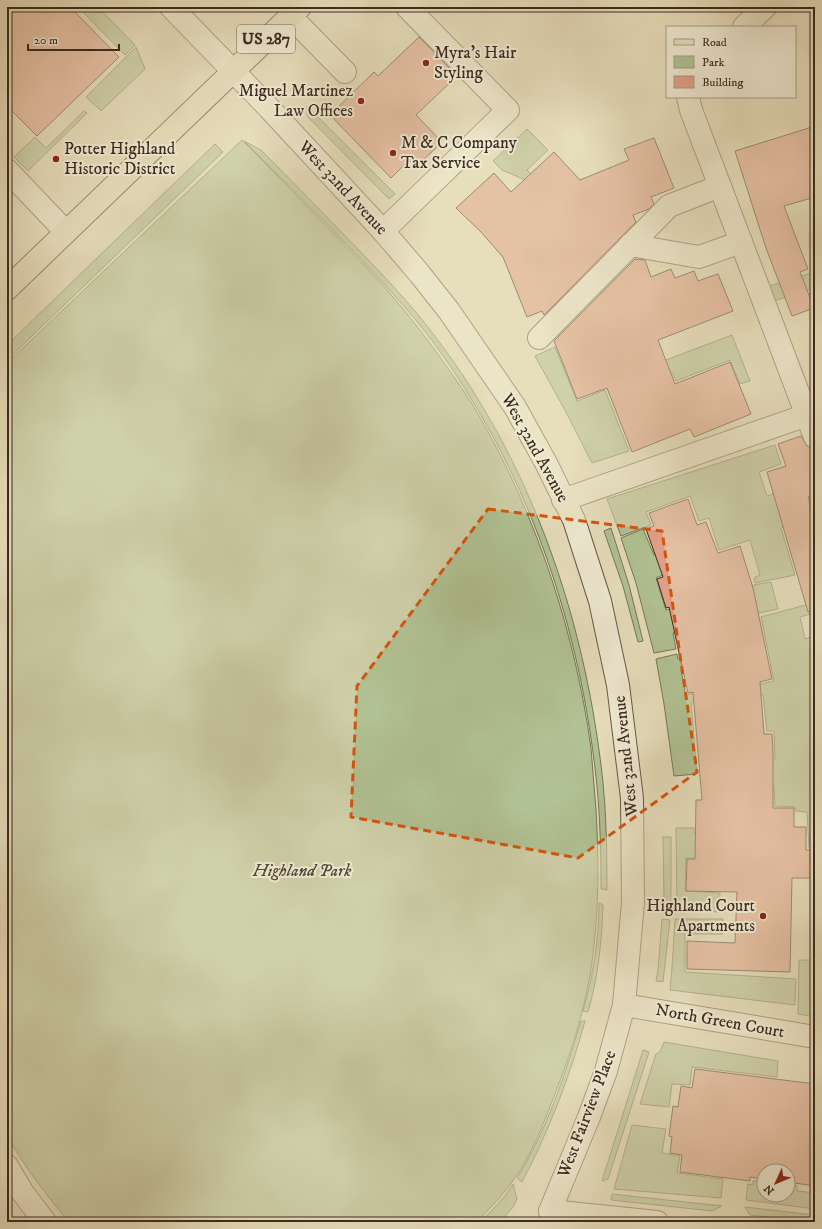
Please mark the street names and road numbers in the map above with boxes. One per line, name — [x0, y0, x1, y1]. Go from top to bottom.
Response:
road number: US 287 — [237, 25, 295, 53]
street label: West 32nd Avenue — [293, 135, 392, 240]
street label: West 32nd Avenue — [496, 389, 574, 506]
street label: West 32nd Avenue — [609, 695, 643, 818]
street label: North Green Court — [654, 999, 787, 1043]
street label: West Fairview Place — [552, 1047, 621, 1182]

